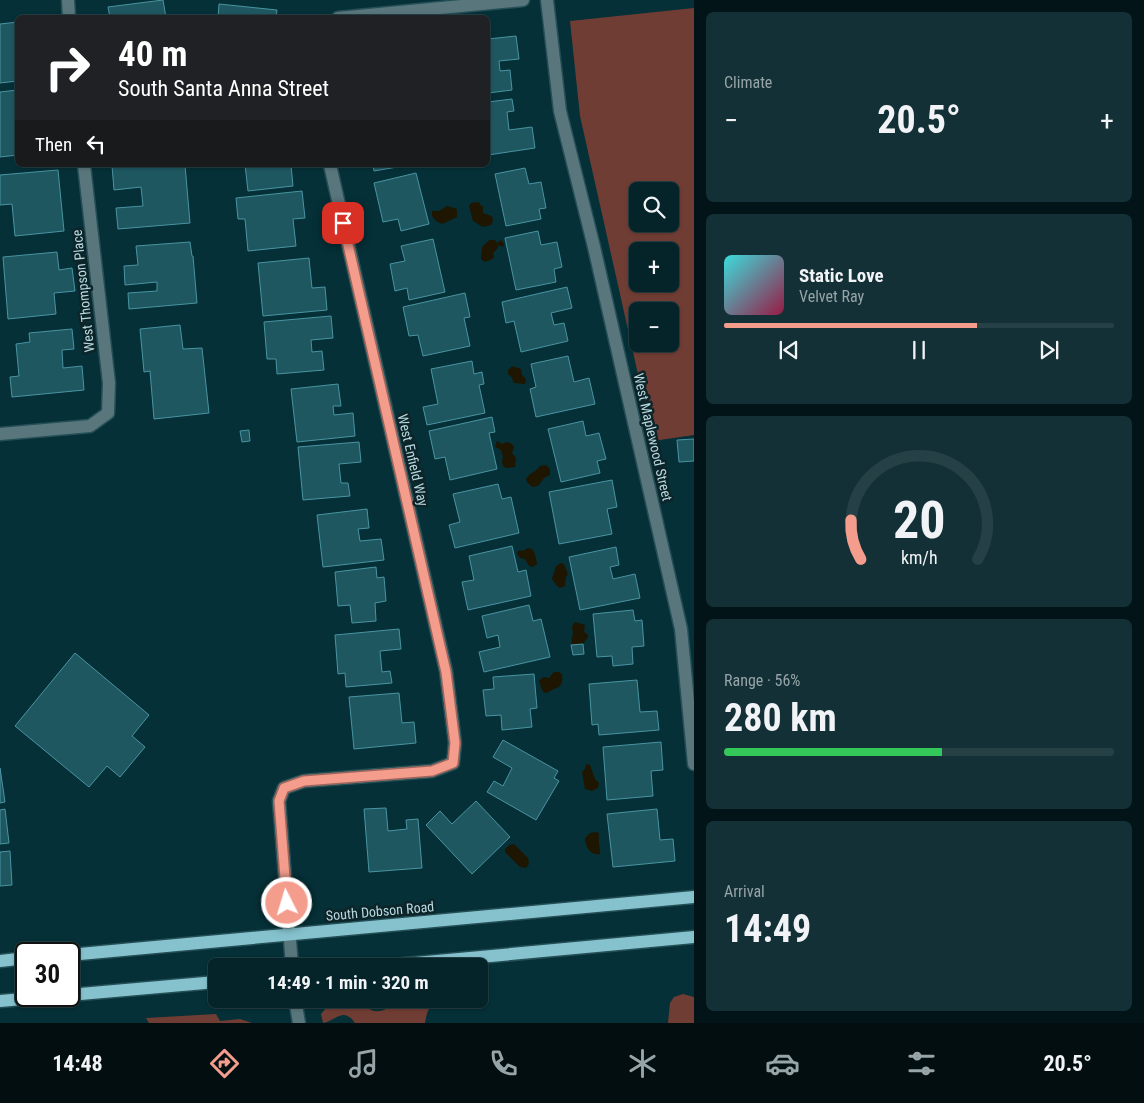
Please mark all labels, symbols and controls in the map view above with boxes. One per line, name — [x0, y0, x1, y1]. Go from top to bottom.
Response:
text: 40 m — [118, 34, 187, 75]
icon: right — [35, 35, 100, 100]
text: Climate — [724, 73, 772, 92]
text: South Santa Anna Street — [118, 76, 329, 101]
text: 20.5° — [877, 98, 961, 142]
text: − — [724, 104, 738, 137]
text: + — [1100, 104, 1114, 137]
icon: left — [82, 130, 110, 158]
text: Then — [35, 133, 72, 156]
map controls — [629, 182, 679, 352]
button: search — [629, 182, 679, 232]
pin — [322, 202, 364, 244]
icon: arrive — [329, 209, 357, 237]
street label: West Thompson Place — [69, 229, 97, 353]
button: + — [629, 242, 679, 292]
text: Static Love — [799, 264, 884, 287]
text: Velvet Ray — [799, 287, 864, 306]
button: − — [629, 302, 679, 352]
icon: previous — [775, 336, 803, 364]
icon: pause — [905, 336, 933, 364]
icon: next — [1035, 336, 1063, 364]
street label: West Maplewood Street — [630, 371, 676, 503]
street label: West Enfield Way — [395, 412, 431, 508]
text: 20 — [893, 490, 945, 551]
text: km/h — [901, 547, 937, 568]
text: Range · 56% — [724, 671, 800, 690]
text: 280 km — [724, 696, 837, 740]
position arrow — [260, 876, 312, 928]
text: Arrival — [724, 882, 765, 901]
street label: South Dobson Road — [325, 898, 435, 924]
text: 14:49 — [724, 907, 811, 951]
speed limit sign: 30 — [15, 942, 80, 1007]
text: 14:49 · 1 min · 320 m — [267, 971, 429, 994]
icon: directions — [207, 1046, 242, 1081]
icon: music — [346, 1046, 381, 1081]
icon: phone — [486, 1046, 521, 1081]
icon: climate — [625, 1046, 660, 1081]
icon: car — [765, 1046, 800, 1081]
icon: filters — [904, 1046, 939, 1081]
text: 14:48 — [52, 1051, 103, 1076]
text: 20.5° — [1043, 1051, 1092, 1076]

